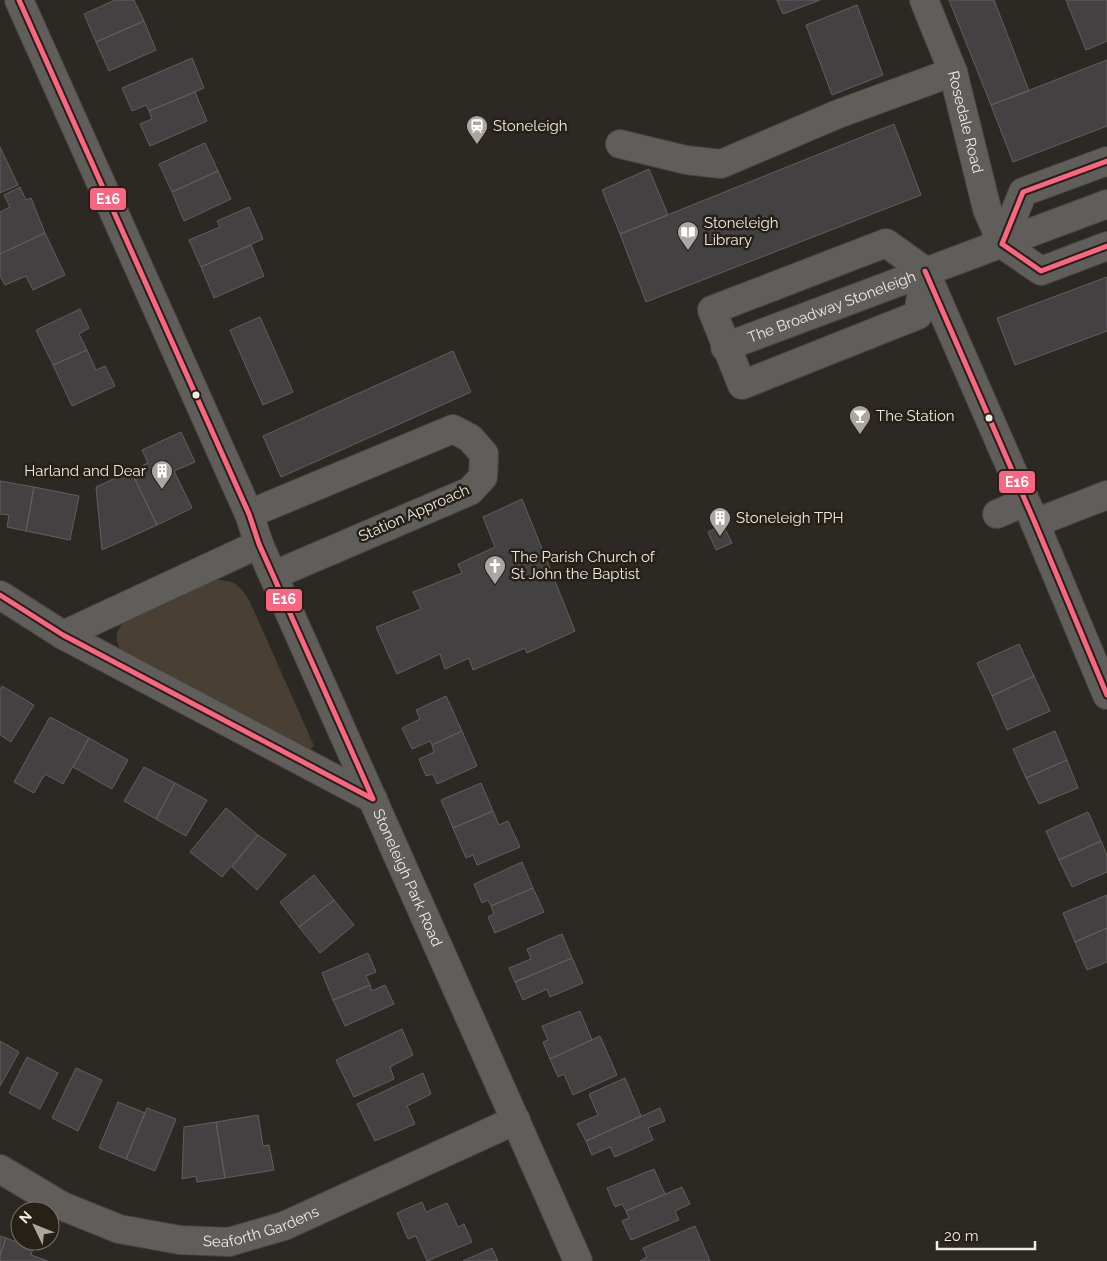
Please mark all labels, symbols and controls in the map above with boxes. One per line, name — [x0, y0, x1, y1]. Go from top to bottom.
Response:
street label: Rosedale Road — [944, 69, 987, 175]
station icon: Stoneleigh — [465, 114, 489, 145]
place label: Stoneleigh — [493, 117, 568, 135]
line badge: E16 — [89, 187, 127, 211]
text: E16 — [96, 191, 120, 207]
place label: Stoneleigh Library — [704, 214, 779, 249]
library icon: Stoneleigh Library — [676, 220, 700, 251]
street label: The Broadway Stoneleigh — [745, 267, 918, 347]
unlabelled marker — [191, 390, 201, 400]
bar icon: The Station — [848, 404, 872, 435]
place label: The Station — [876, 407, 955, 425]
unlabelled marker — [984, 413, 994, 423]
building icon: Harland and Dear — [150, 459, 174, 490]
place label: Harland and Dear — [24, 462, 147, 480]
line badge: E16 — [998, 470, 1036, 494]
text: E16 — [1005, 474, 1029, 490]
street label: Station Approach — [356, 481, 472, 545]
building icon: Stoneleigh TPH — [708, 506, 732, 537]
place label: Stoneleigh TPH — [736, 509, 843, 527]
place label: The Parish Church of St John the Baptist — [511, 548, 656, 583]
church icon: The Parish Church of St John the Baptist — [483, 554, 507, 585]
line badge: E16 — [265, 588, 303, 612]
text: E16 — [272, 591, 296, 607]
street label: Stoneleigh Park Road — [369, 806, 446, 949]
north arrow — [10, 1201, 60, 1251]
street label: Seaforth Gardens — [203, 1202, 322, 1251]
text: N — [16, 1208, 35, 1226]
scale bar — [937, 1218, 1034, 1250]
text: 20 m — [944, 1227, 979, 1245]

